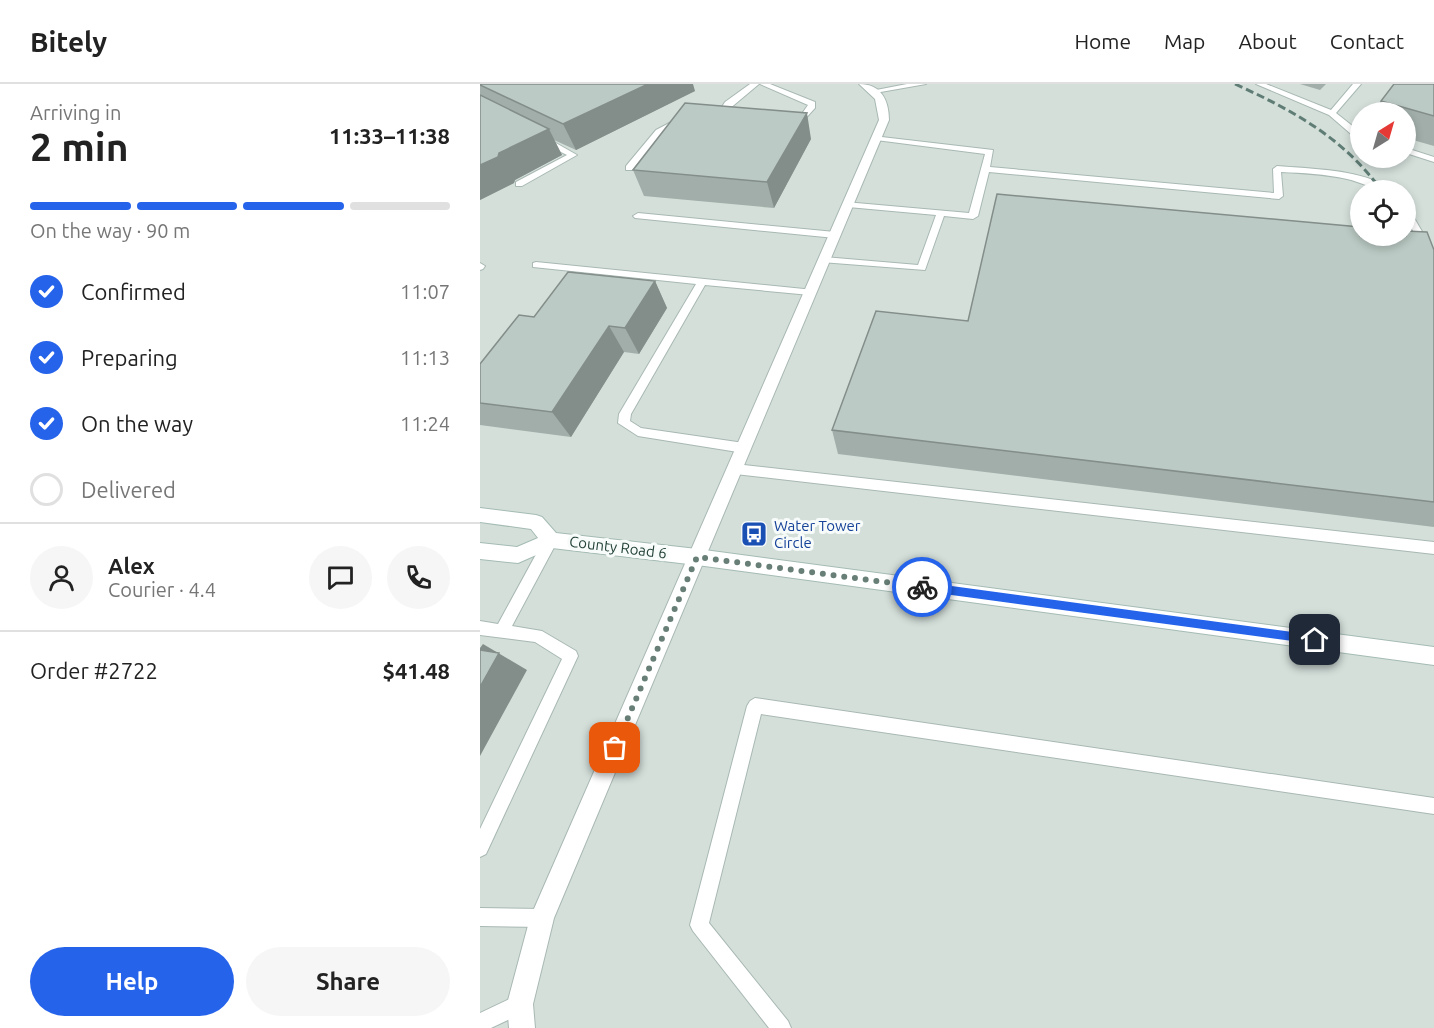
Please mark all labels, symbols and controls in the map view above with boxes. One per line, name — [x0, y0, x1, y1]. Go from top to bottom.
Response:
text: Bitely — [30, 26, 107, 57]
text: Home — [1074, 29, 1131, 53]
text: Map — [1164, 29, 1205, 53]
text: About — [1238, 29, 1297, 53]
text: Contact — [1330, 29, 1404, 53]
text: Arriving in — [30, 101, 121, 124]
north arrow — [1350, 102, 1416, 168]
map controls — [1350, 102, 1416, 246]
text: 11:33–11:38 — [329, 123, 450, 148]
text: 2 min — [30, 125, 129, 168]
button: locate — [1350, 180, 1416, 246]
text: On the way · 90 m — [30, 219, 190, 242]
icon: check — [30, 275, 63, 308]
text: Confirmed — [81, 279, 186, 304]
text: 11:07 — [400, 280, 450, 303]
icon: check — [30, 341, 63, 374]
text: Preparing — [81, 345, 178, 370]
text: 11:13 — [400, 346, 450, 369]
icon: check — [30, 407, 63, 440]
text: On the way — [81, 411, 193, 436]
text: 11:24 — [400, 412, 450, 435]
text: Delivered — [81, 477, 176, 502]
place label: Water Tower Circle — [774, 517, 861, 551]
bus stop icon: Water Tower Circle — [739, 519, 769, 549]
street label: County Road 6 — [568, 533, 668, 561]
button: person — [30, 546, 93, 609]
button: chat — [309, 546, 372, 609]
button: phone — [387, 546, 450, 609]
text: Alex — [108, 553, 155, 578]
courier — [892, 557, 952, 617]
icon: bike — [906, 571, 939, 604]
text: Courier · 4.4 — [108, 578, 216, 601]
pin — [1289, 614, 1340, 665]
icon: home — [1298, 623, 1331, 656]
text: Order #2722 — [30, 658, 158, 683]
text: $41.48 — [383, 658, 450, 683]
pin — [589, 722, 640, 773]
icon: bag — [598, 731, 631, 764]
button: Help — [30, 947, 234, 1016]
button: Share — [246, 947, 450, 1016]

